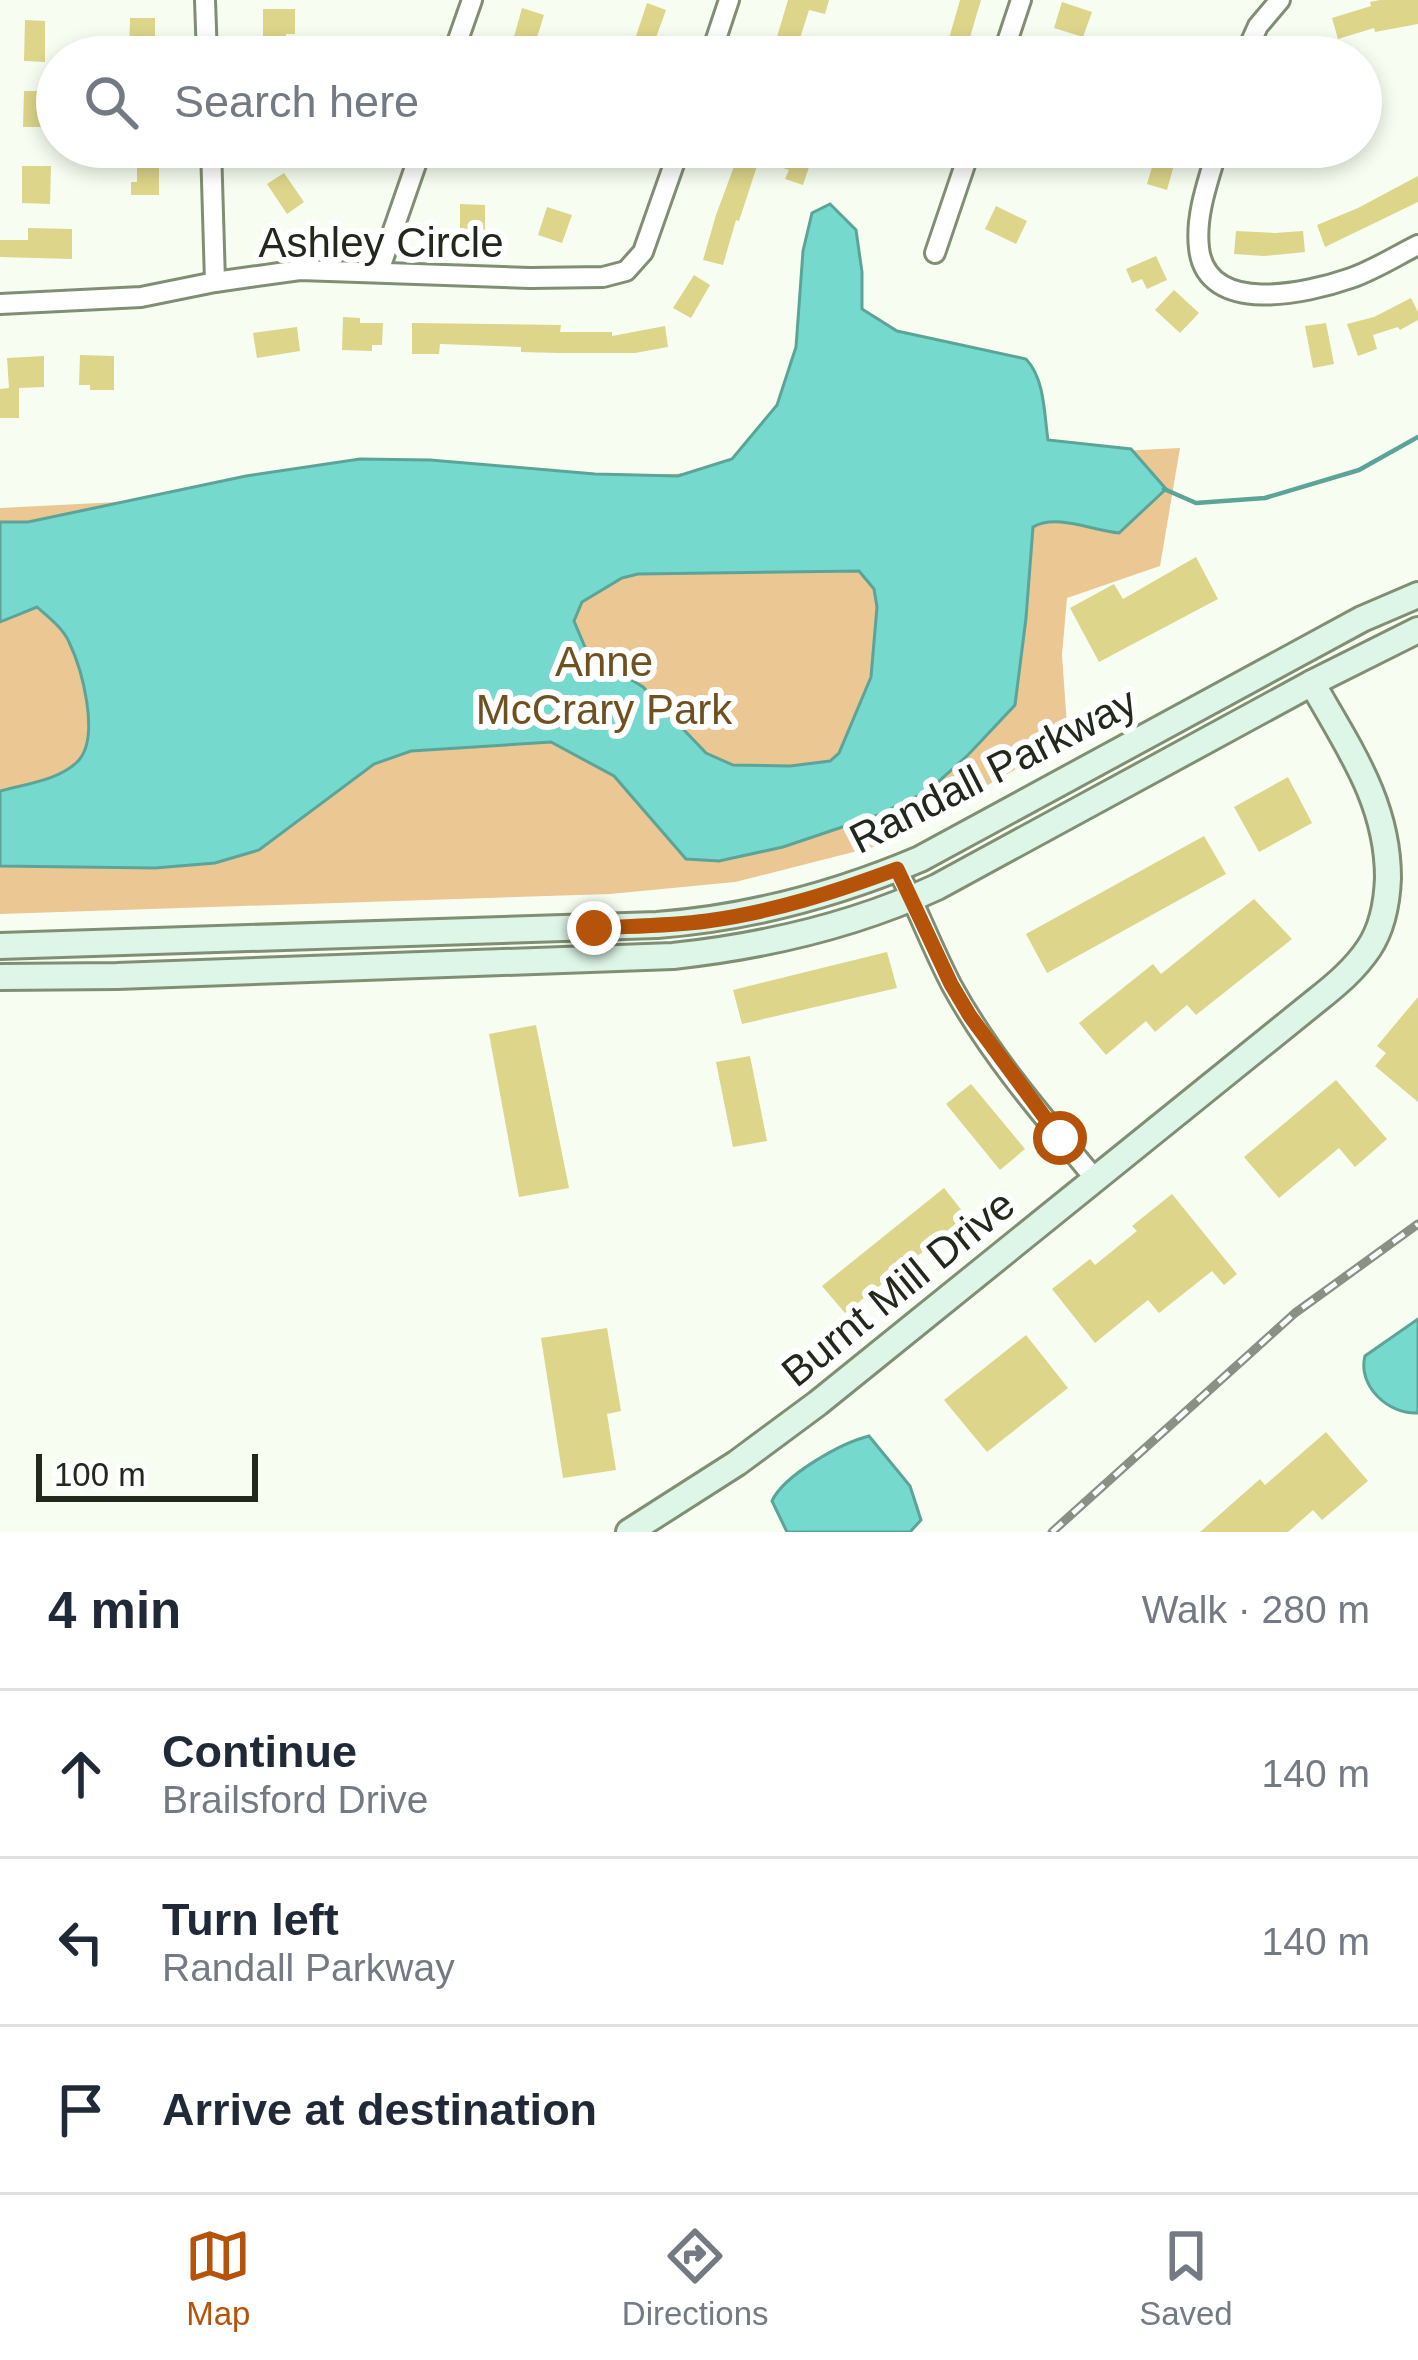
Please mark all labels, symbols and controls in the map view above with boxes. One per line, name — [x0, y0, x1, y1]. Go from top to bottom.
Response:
search box — [36, 36, 1382, 168]
icon: search — [78, 69, 144, 135]
text: Search here — [174, 76, 419, 127]
street label: Ashley Circle — [258, 219, 504, 266]
park label: Anne McCrary Park — [476, 638, 733, 733]
street label: Randall Parkway — [842, 678, 1144, 862]
route end — [567, 901, 621, 955]
route start — [1033, 1111, 1087, 1165]
street label: Burnt Mill Drive — [773, 1180, 1023, 1396]
scale bar — [36, 1448, 258, 1501]
text: 100 m — [54, 1456, 146, 1493]
text: 4 min — [48, 1582, 181, 1639]
text: Walk · 280 m — [1142, 1588, 1370, 1631]
text: Continue — [162, 1726, 357, 1777]
icon: ahead — [48, 1741, 114, 1807]
text: 140 m — [1262, 1752, 1370, 1795]
text: Brailsford Drive — [162, 1778, 429, 1821]
text: Turn left — [162, 1894, 339, 1945]
icon: left — [48, 1909, 114, 1975]
text: 140 m — [1262, 1920, 1370, 1963]
text: Randall Parkway — [162, 1946, 455, 1989]
icon: arrive — [48, 2077, 114, 2143]
text: Arrive at destination — [162, 2084, 597, 2135]
tab: Map — [185, 2223, 251, 2333]
tab: Directions — [622, 2223, 769, 2333]
tab: Saved — [1139, 2223, 1233, 2333]

